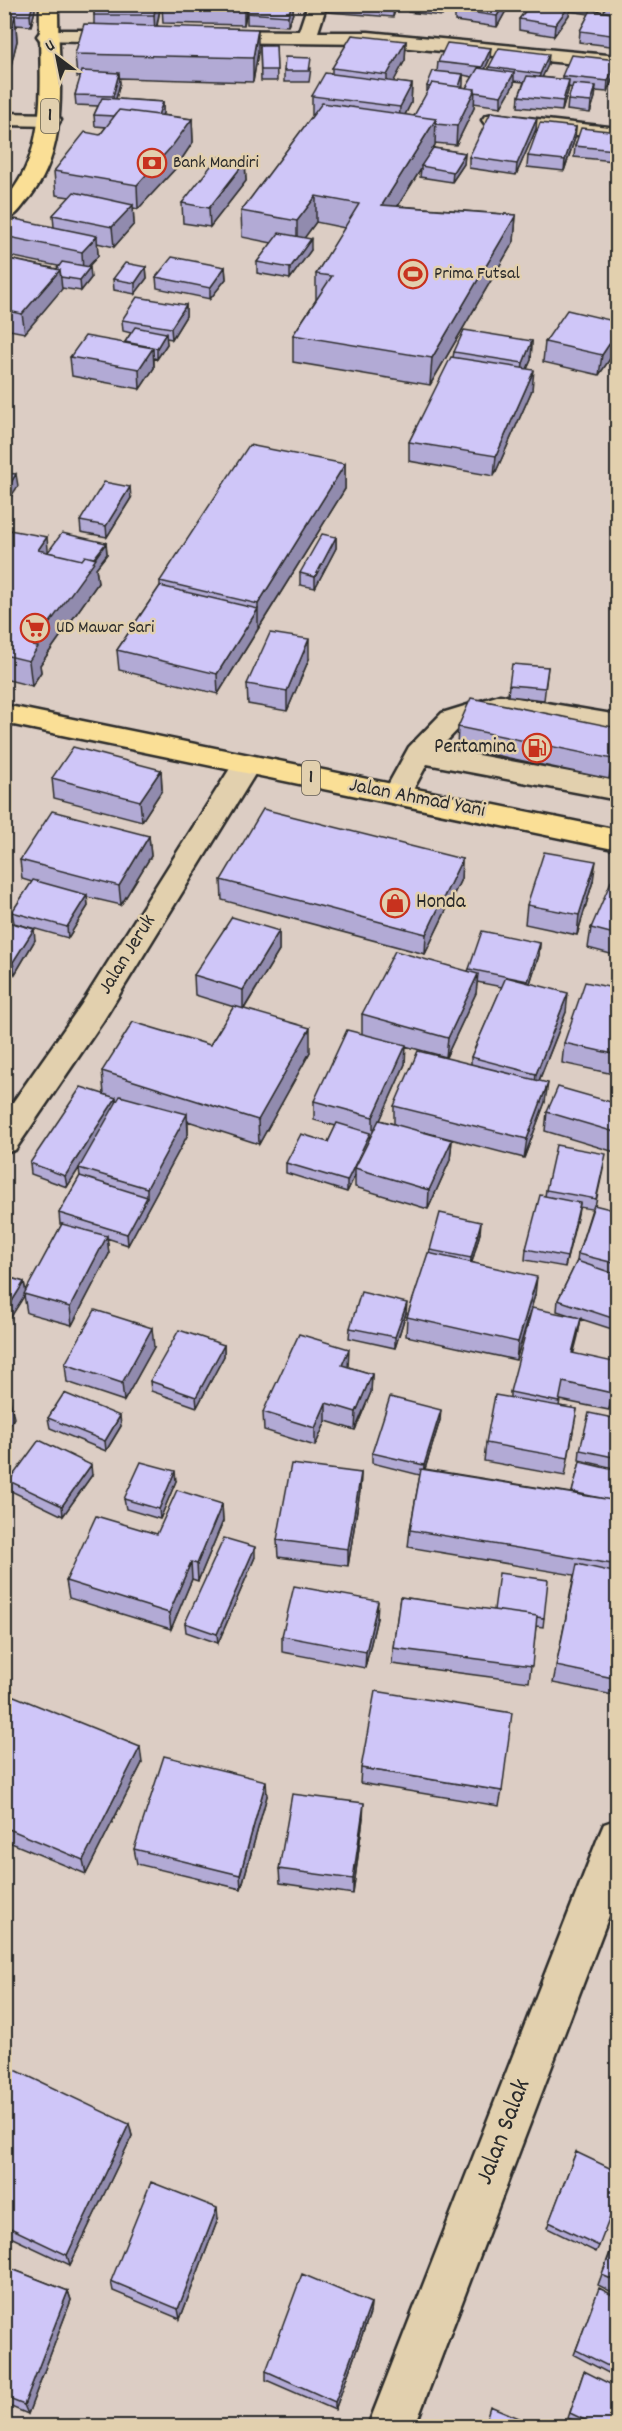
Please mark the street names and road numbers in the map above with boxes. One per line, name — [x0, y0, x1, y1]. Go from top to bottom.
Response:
road number: 1 — [41, 99, 59, 133]
road number: 1 — [302, 761, 320, 795]
street label: Jalan Ahmad Yani — [346, 771, 488, 827]
street label: Jalan Jeruk — [92, 909, 164, 1001]
street label: Jalan Salak — [467, 2074, 541, 2190]

